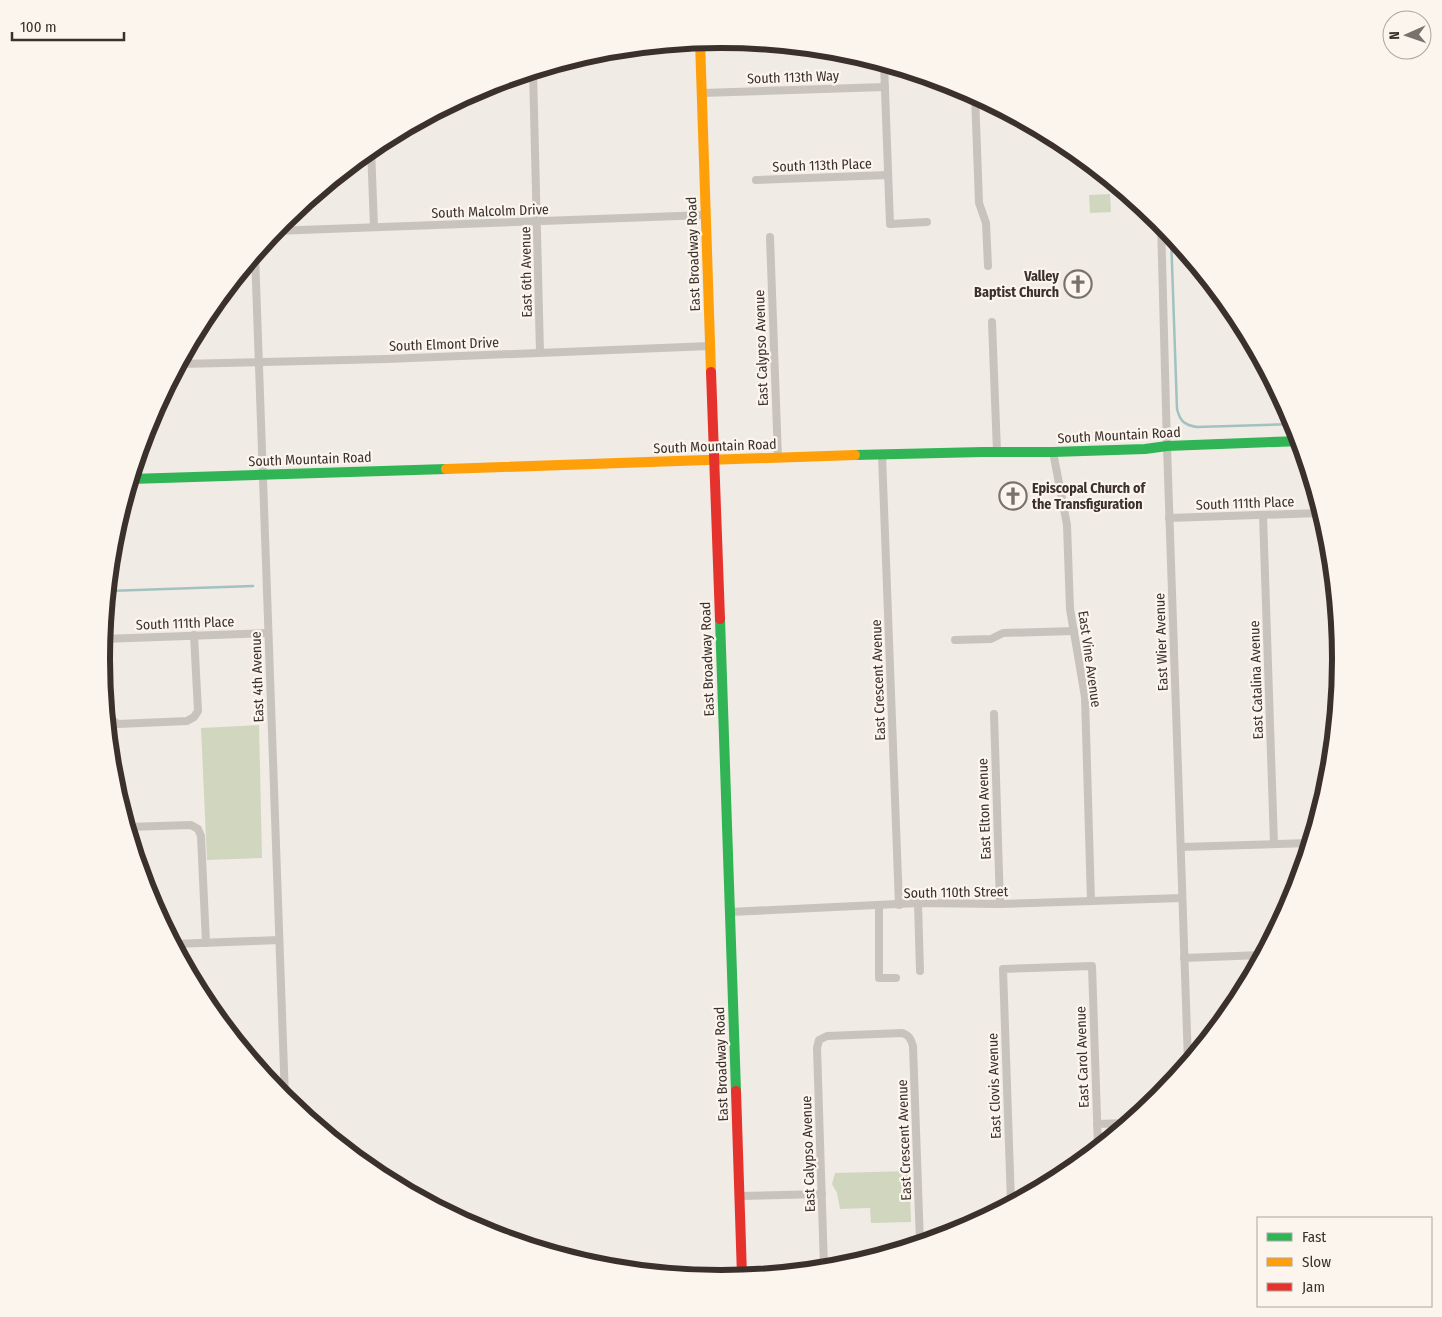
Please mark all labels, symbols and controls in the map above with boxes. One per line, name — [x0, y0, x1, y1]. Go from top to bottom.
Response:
scale bar — [12, 10, 125, 42]
north arrow — [1382, 10, 1432, 60]
text: 100 m — [20, 18, 57, 36]
text: N — [1386, 31, 1403, 40]
street label: South 113th Way — [747, 67, 840, 88]
street label: South 113th Place — [772, 155, 872, 176]
street label: East Broadway Road — [683, 196, 704, 312]
street label: South Malcolm Drive — [431, 201, 549, 222]
street label: East 6th Avenue — [517, 226, 536, 318]
place label: Valley Baptist Church — [974, 268, 1059, 301]
church icon: Valley Baptist Church — [1063, 269, 1093, 299]
street label: East Calypso Avenue — [751, 289, 772, 407]
street label: South Elmont Drive — [389, 334, 499, 355]
street label: South Mountain Road — [1057, 424, 1181, 447]
street label: South Mountain Road — [653, 436, 777, 457]
street label: South Mountain Road — [248, 449, 372, 470]
place label: Episcopal Church of the Transfiguration — [1032, 480, 1147, 513]
church icon: Episcopal Church of the Transfiguration — [998, 481, 1028, 511]
street label: South 111th Place — [1196, 493, 1295, 514]
street label: East Wier Avenue — [1151, 593, 1172, 691]
street label: East Broadway Road — [697, 601, 718, 717]
street label: East Vine Avenue — [1074, 610, 1105, 709]
street label: South 111th Place — [136, 613, 235, 634]
street label: East Crescent Avenue — [868, 619, 889, 741]
street label: East Catalina Avenue — [1246, 620, 1267, 740]
street label: East 4th Avenue — [247, 631, 268, 723]
street label: East Elton Avenue — [974, 758, 995, 860]
street label: South 110th Street — [904, 883, 1009, 902]
street label: East Broadway Road — [711, 1006, 732, 1122]
street label: East Carol Avenue — [1072, 1006, 1093, 1108]
street label: East Clovis Avenue — [984, 1033, 1005, 1139]
street label: East Crescent Avenue — [894, 1079, 915, 1201]
street label: East Calypso Avenue — [798, 1095, 819, 1213]
legend — [1257, 1217, 1432, 1307]
text: Fast — [1302, 1228, 1326, 1246]
text: Slow — [1302, 1253, 1331, 1271]
text: Jam — [1302, 1278, 1325, 1296]

